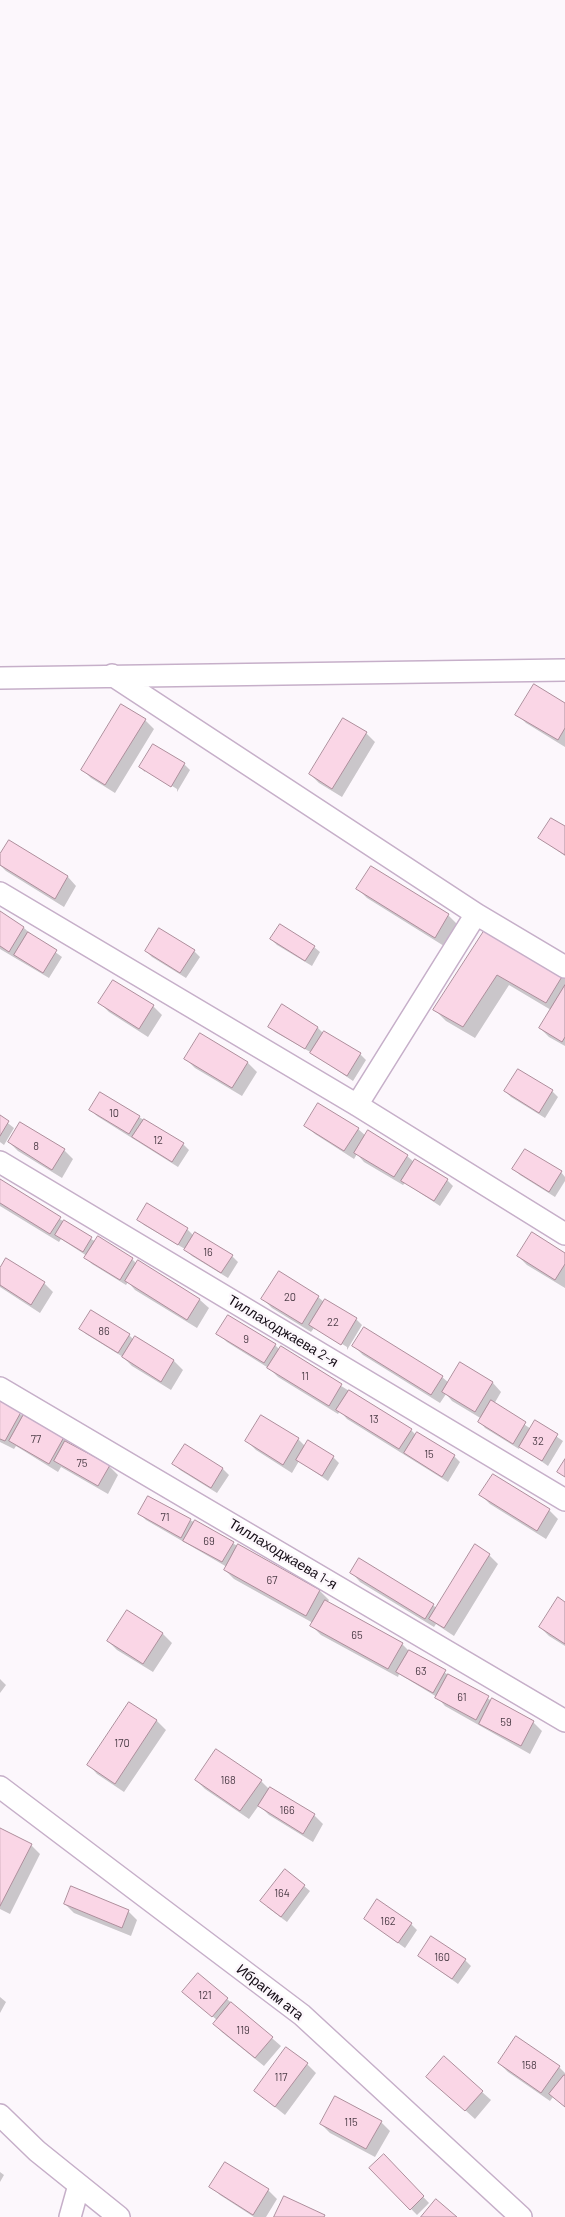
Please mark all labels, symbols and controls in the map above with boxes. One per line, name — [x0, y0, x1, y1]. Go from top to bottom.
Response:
house number: 10 — [109, 1106, 119, 1120]
house number: 12 — [153, 1133, 163, 1147]
house number: 8 — [33, 1139, 39, 1153]
house number: 16 — [203, 1245, 213, 1259]
house number: 20 — [284, 1290, 296, 1304]
street label: Тиллаходжаева 2-я — [225, 1291, 341, 1371]
house number: 22 — [327, 1315, 339, 1329]
house number: 86 — [98, 1324, 110, 1338]
house number: 9 — [243, 1332, 249, 1346]
house number: 11 — [301, 1369, 309, 1383]
house number: 13 — [369, 1412, 379, 1426]
house number: 77 — [31, 1432, 41, 1446]
house number: 32 — [532, 1434, 544, 1448]
house number: 15 — [424, 1447, 434, 1461]
house number: 75 — [77, 1456, 87, 1470]
house number: 71 — [160, 1510, 170, 1524]
street label: Тиллаходжаева 1-я — [226, 1515, 340, 1593]
house number: 69 — [203, 1534, 215, 1548]
house number: 67 — [267, 1573, 277, 1587]
house number: 65 — [351, 1628, 363, 1642]
house number: 63 — [415, 1664, 427, 1678]
house number: 61 — [457, 1690, 467, 1704]
house number: 59 — [500, 1715, 512, 1729]
house number: 170 — [114, 1736, 130, 1750]
house number: 168 — [220, 1773, 236, 1787]
house number: 166 — [279, 1803, 295, 1817]
house number: 164 — [274, 1886, 290, 1900]
house number: 162 — [380, 1914, 396, 1928]
house number: 160 — [434, 1950, 450, 1964]
street label: Ибрагим ата — [233, 1961, 307, 2023]
house number: 121 — [198, 1988, 212, 2002]
house number: 119 — [236, 2023, 250, 2037]
house number: 158 — [521, 2058, 537, 2072]
house number: 117 — [275, 2070, 287, 2084]
house number: 115 — [344, 2115, 358, 2129]

